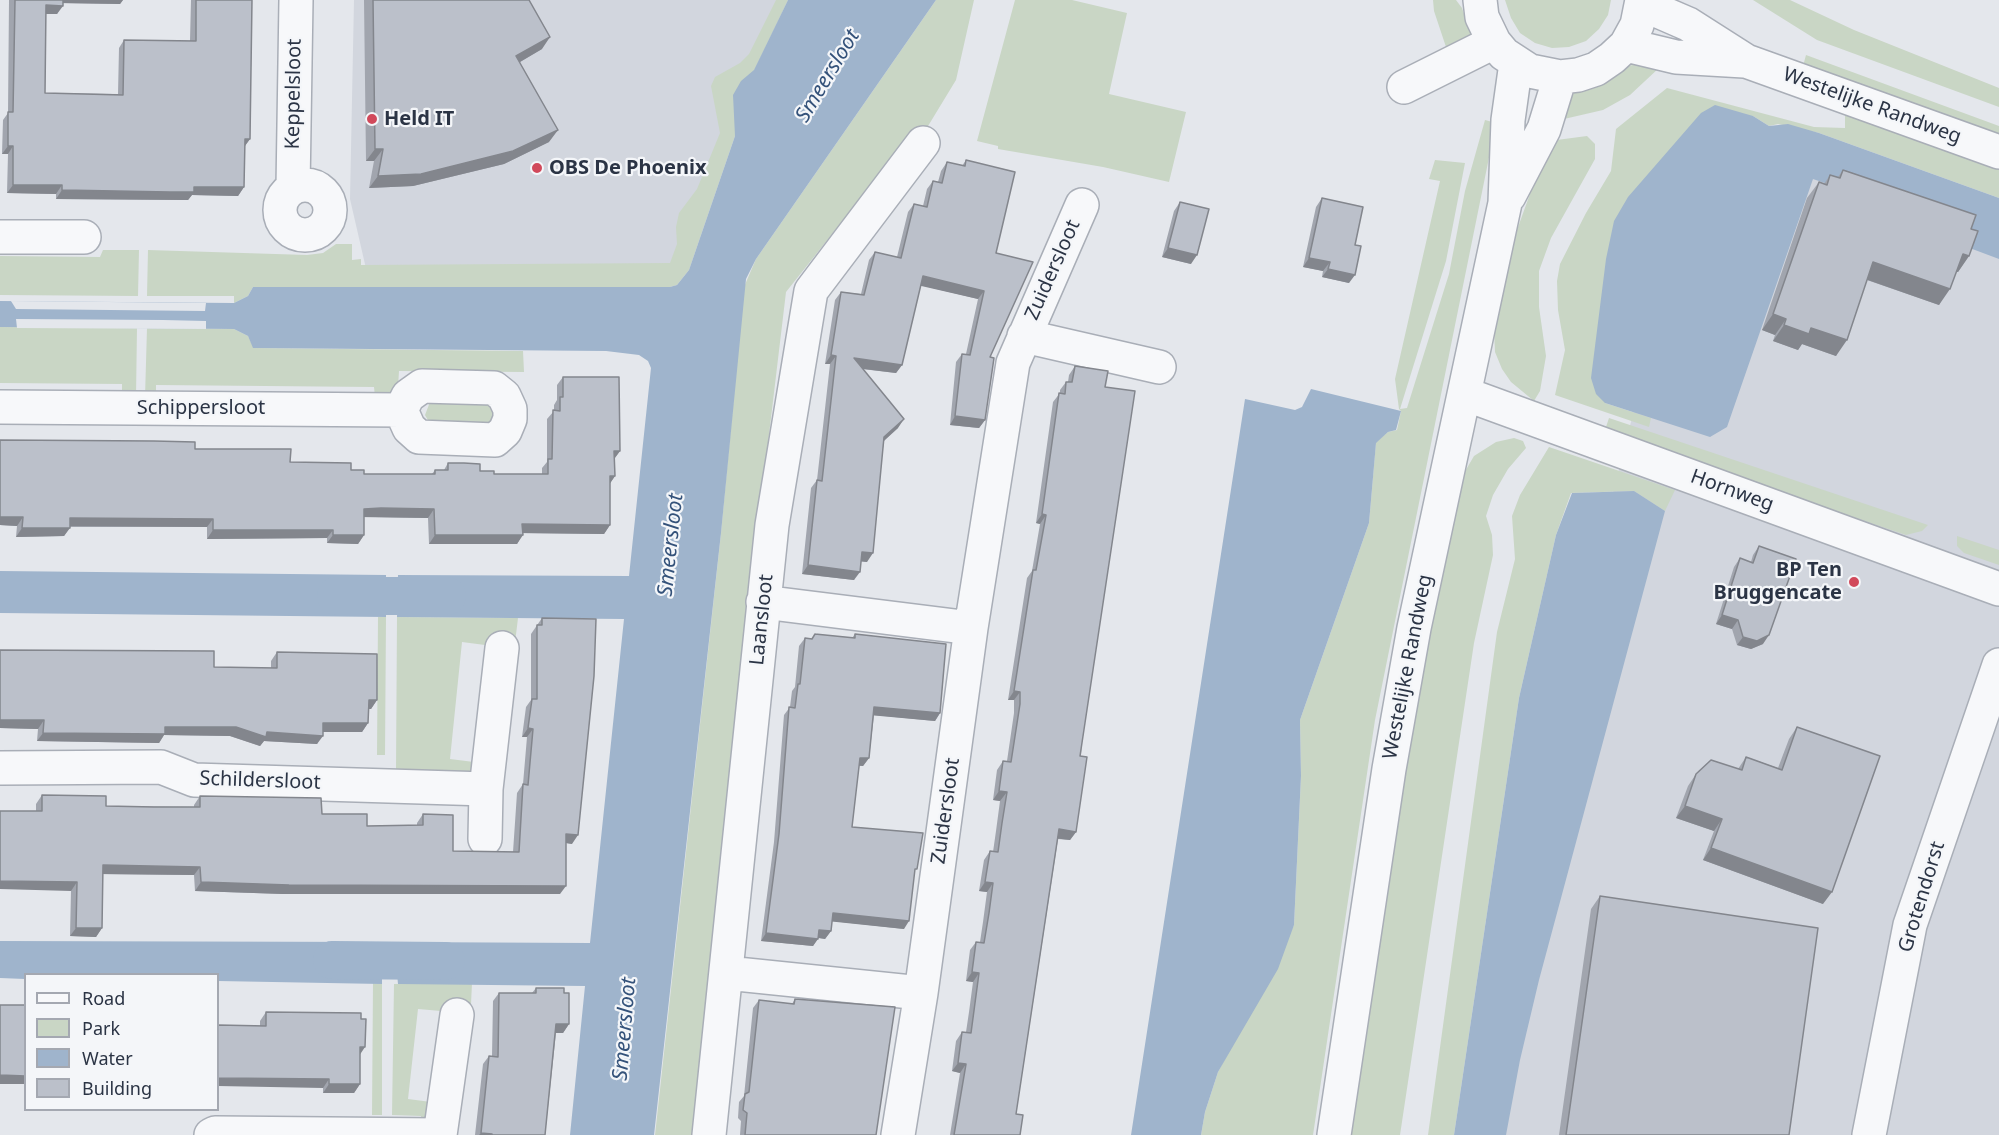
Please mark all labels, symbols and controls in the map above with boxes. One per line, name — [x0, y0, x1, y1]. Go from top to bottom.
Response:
water label: Smeersloot — [791, 25, 865, 127]
street label: Keppelsloot — [281, 38, 307, 150]
street label: Westelijke Randweg — [1780, 63, 1964, 149]
place label: Held IT — [384, 107, 454, 131]
marker: Held IT — [365, 112, 379, 126]
place label: OBS De Phoenix — [549, 156, 707, 180]
marker: OBS De Phoenix — [530, 161, 544, 175]
street label: Zuidersloot — [1020, 216, 1086, 324]
street label: Schippersloot — [137, 396, 265, 420]
street label: Hornweg — [1687, 465, 1777, 517]
water label: Smeersloot — [653, 492, 689, 598]
place label: BP Ten Bruggencate — [1714, 558, 1842, 605]
street label: Laansloot — [745, 573, 779, 667]
street label: Westelijke Randweg — [1378, 573, 1438, 761]
marker: BP Ten Bruggencate — [1847, 575, 1861, 589]
street label: Zuidersloot — [927, 756, 965, 866]
street label: Schildersloot — [199, 767, 321, 795]
street label: Grotendorst — [1894, 839, 1950, 955]
legend — [24, 973, 219, 1111]
water label: Smeersloot — [608, 976, 642, 1082]
text: Road — [82, 986, 125, 1010]
text: Park — [82, 1016, 120, 1040]
text: Water — [82, 1046, 133, 1070]
text: Building — [82, 1076, 152, 1100]

